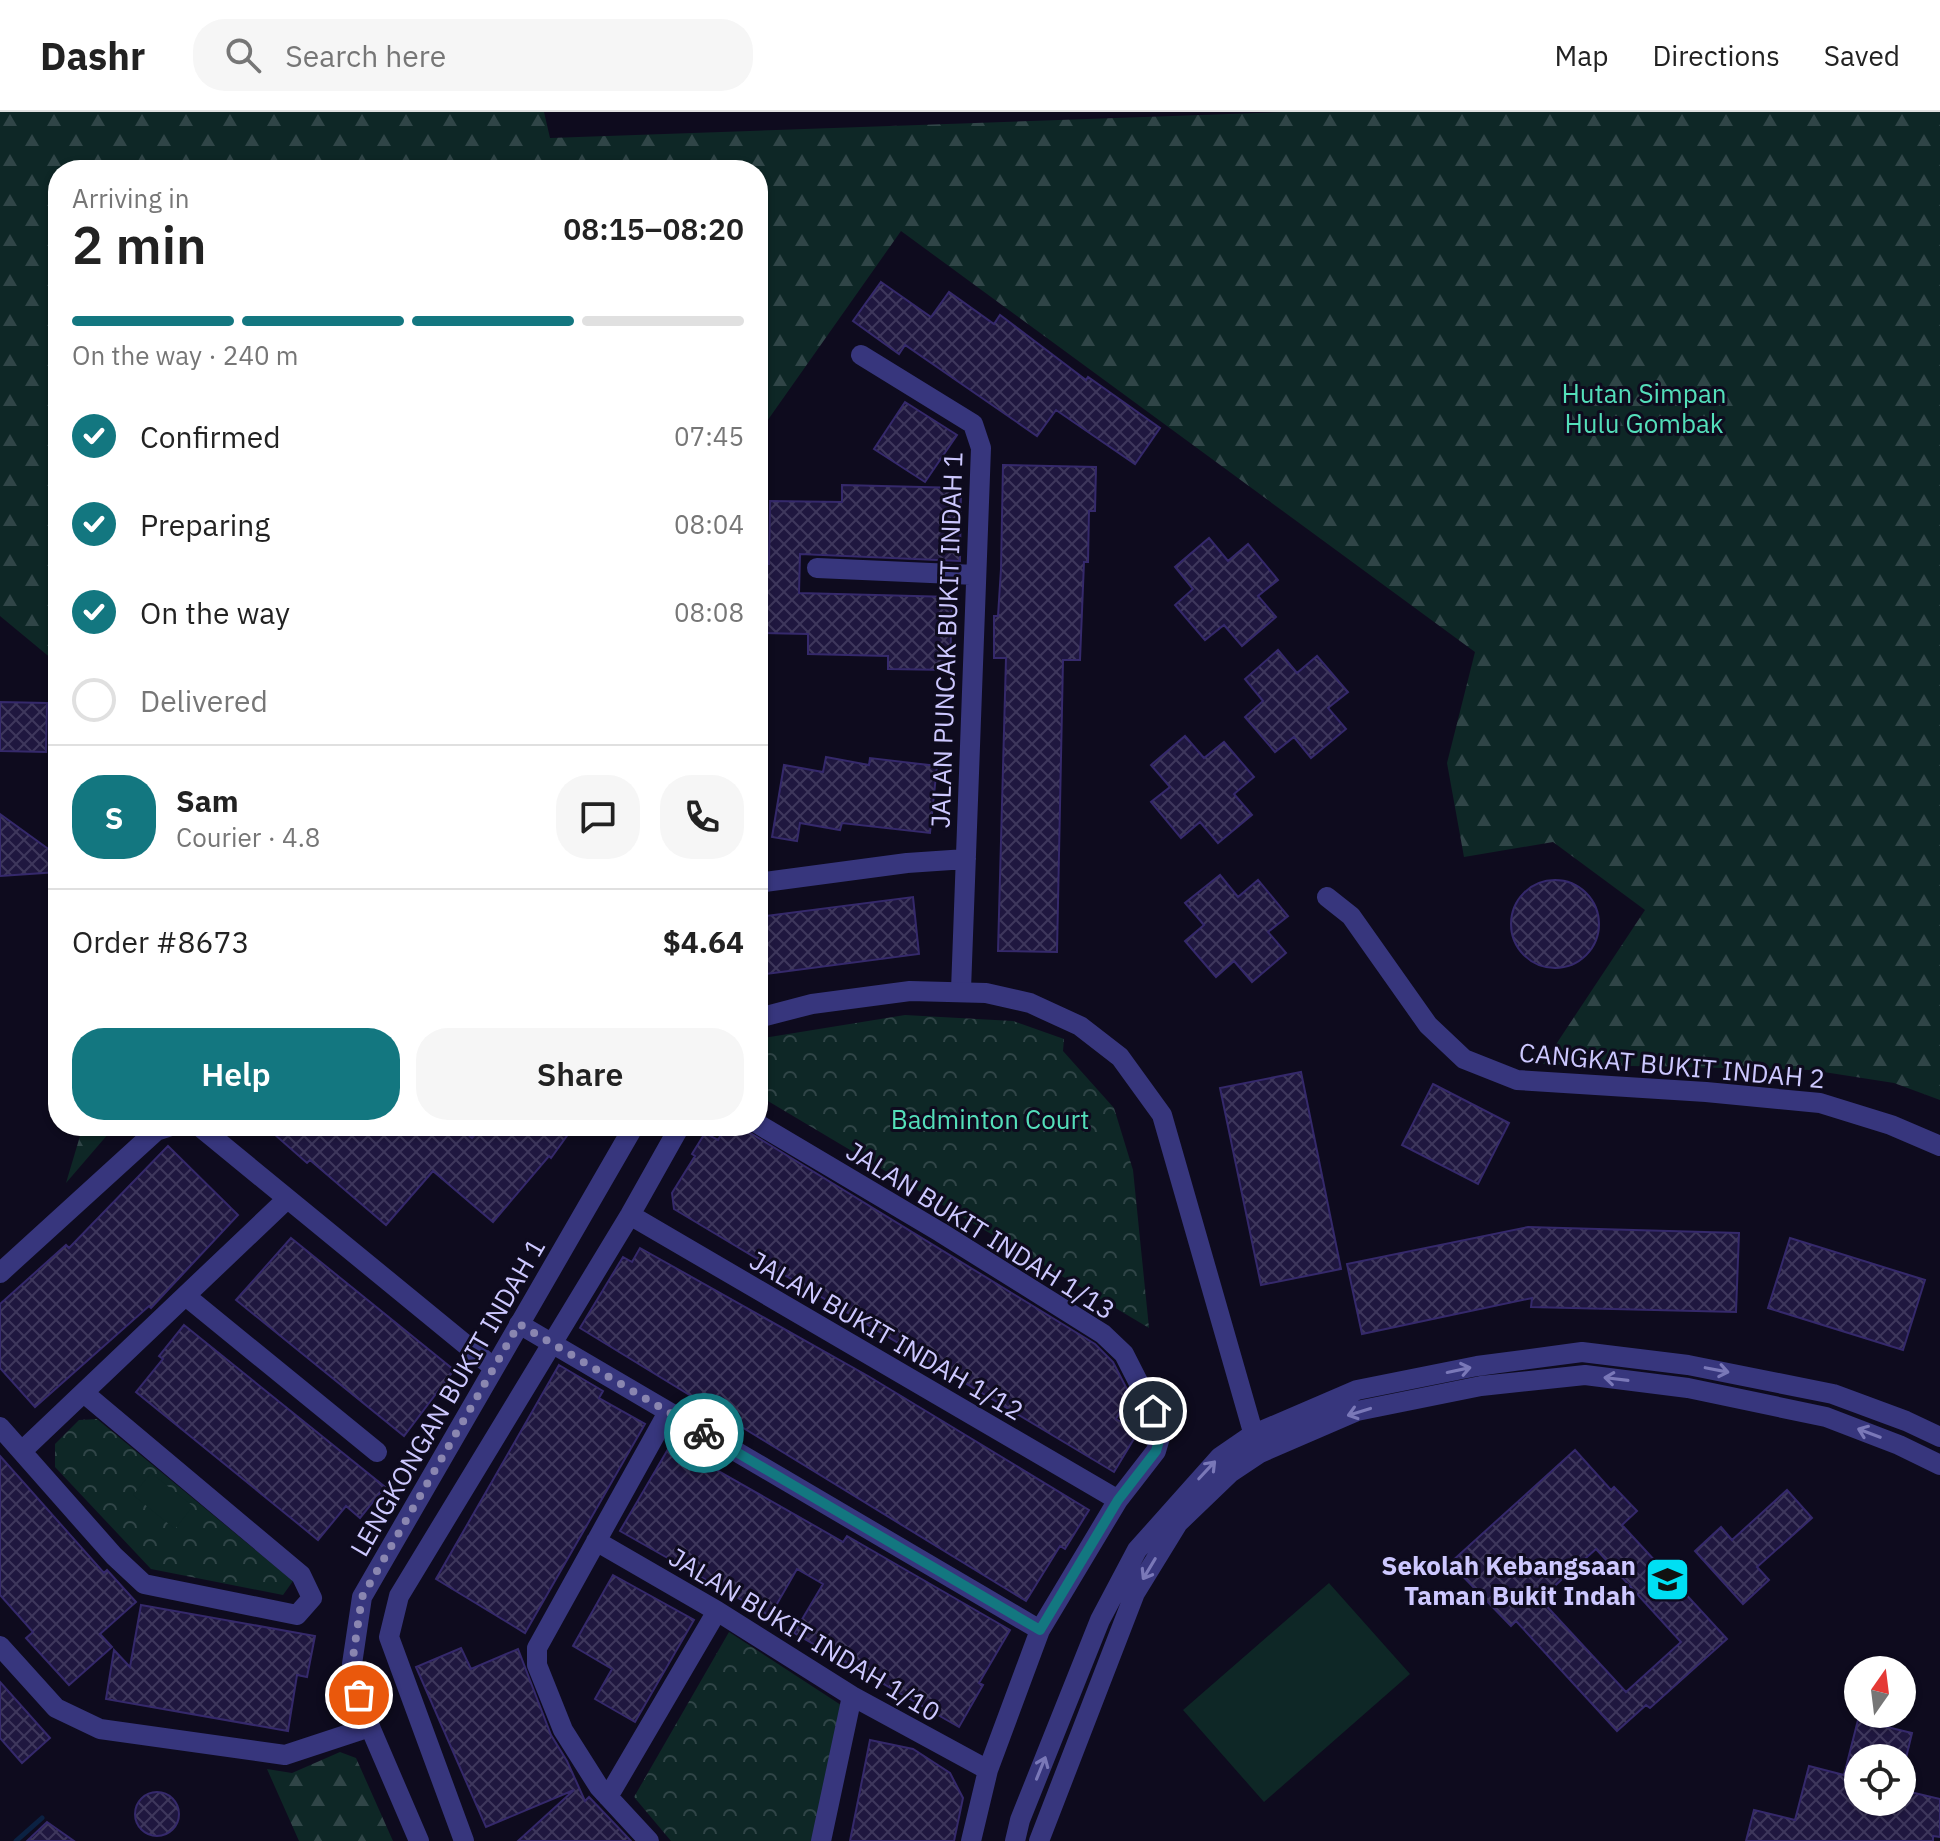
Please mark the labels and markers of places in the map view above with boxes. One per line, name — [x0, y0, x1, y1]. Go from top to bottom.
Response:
pin — [1119, 1377, 1187, 1445]
place label: Sekolah Kebangsaan Taman Bukit Indah — [1381, 1548, 1636, 1612]
school or university icon: Sekolah Kebangsaan Taman Bukit Indah — [1643, 1556, 1691, 1604]
pin — [325, 1661, 393, 1729]

